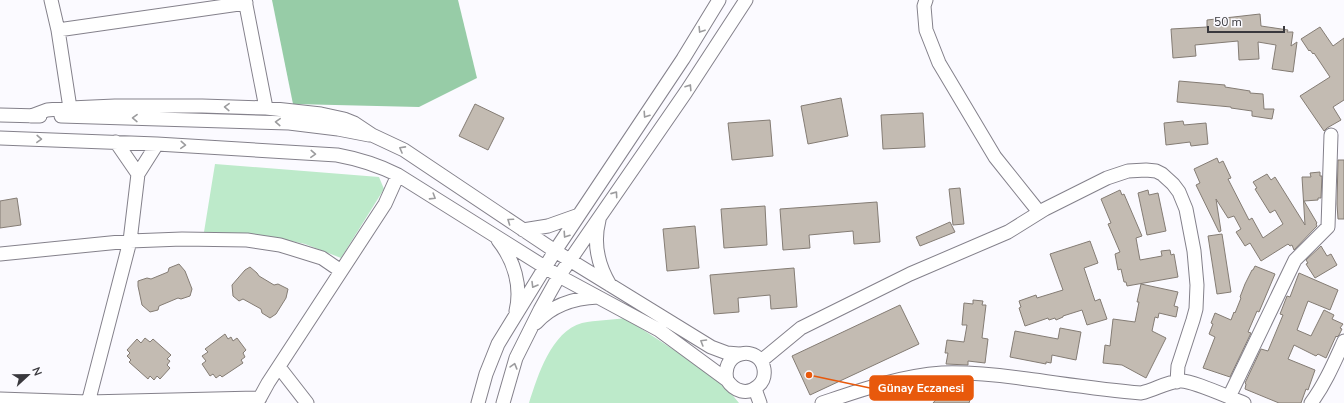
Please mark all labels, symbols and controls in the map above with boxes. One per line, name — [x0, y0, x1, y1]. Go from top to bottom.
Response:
scale bar — [1208, 8, 1284, 34]
text: 50 m — [1214, 14, 1242, 30]
one-way arrow — [698, 26, 706, 33]
one-way arrow — [685, 84, 692, 91]
one-way arrow — [224, 102, 230, 111]
one-way arrow — [643, 111, 650, 118]
one-way arrow — [132, 114, 138, 122]
one-way arrow — [275, 118, 281, 126]
one-way arrow — [36, 135, 42, 144]
one-way arrow — [180, 141, 186, 150]
one-way arrow — [398, 147, 406, 154]
one-way arrow — [310, 149, 316, 158]
one-way arrow — [610, 191, 618, 198]
one-way arrow — [429, 192, 436, 199]
one-way arrow — [507, 219, 514, 226]
one-way arrow — [563, 231, 571, 238]
one-way arrow — [532, 281, 539, 288]
one-way arrow — [700, 340, 707, 347]
north arrow — [8, 355, 48, 395]
one-way arrow — [509, 362, 518, 369]
text: N — [28, 365, 45, 378]
callout: Günay Eczanesi — [870, 376, 973, 400]
text: Günay Eczanesi — [878, 380, 964, 396]

